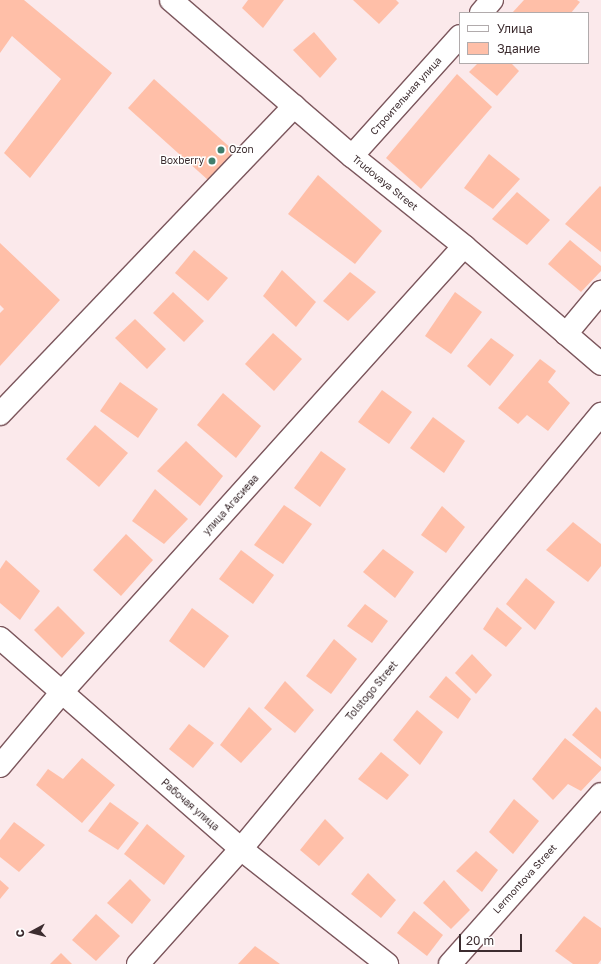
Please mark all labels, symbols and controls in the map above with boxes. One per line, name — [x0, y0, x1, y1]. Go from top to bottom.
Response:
legend — [459, 12, 589, 64]
text: Улица — [497, 21, 533, 36]
text: Здание — [497, 41, 540, 56]
street label: Строительная улица — [368, 55, 444, 137]
place label: Ozon — [229, 144, 254, 156]
marker: Ozon — [216, 145, 226, 155]
street label: Trudovaya Street — [350, 153, 420, 213]
place label: Boxberry — [160, 155, 204, 167]
marker: Boxberry — [207, 156, 217, 166]
street label: улица Агасиева — [201, 472, 261, 538]
street label: Tolstogo Street — [344, 659, 400, 723]
street label: Рабочая улица — [159, 777, 221, 833]
street label: Lermontova Street — [491, 842, 559, 916]
north arrow — [12, 912, 52, 952]
scale bar — [461, 926, 524, 952]
text: С — [13, 929, 27, 938]
text: 20 m — [466, 933, 494, 948]

